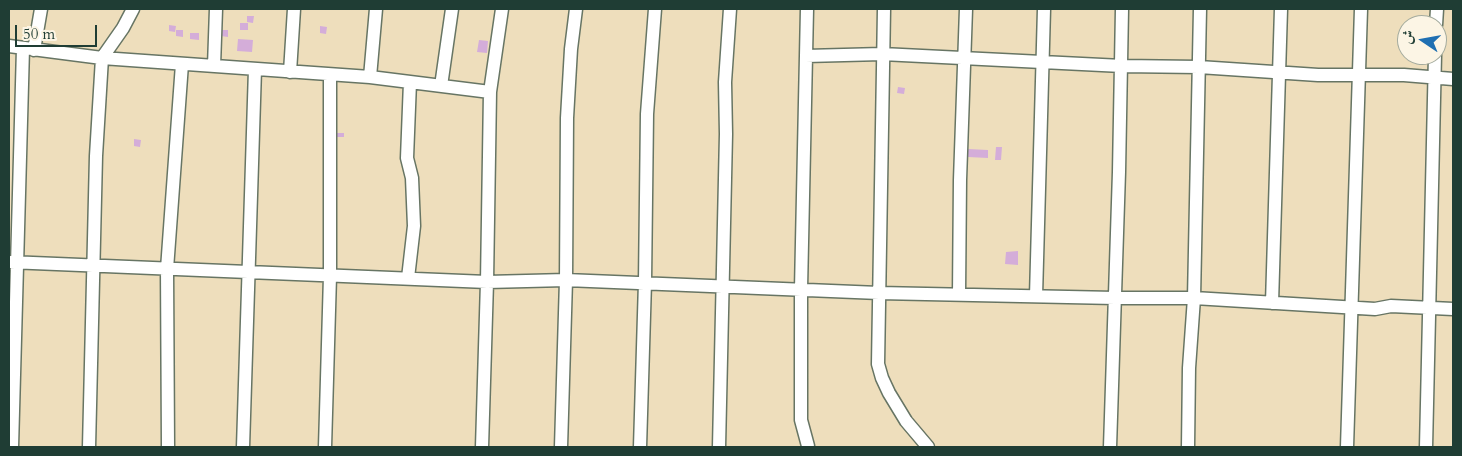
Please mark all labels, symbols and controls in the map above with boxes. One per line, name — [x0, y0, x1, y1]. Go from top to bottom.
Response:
scale bar — [18, 15, 100, 47]
north arrow — [1397, 15, 1447, 65]
text: 50 m — [23, 24, 55, 44]
text: ش — [1397, 28, 1419, 46]

